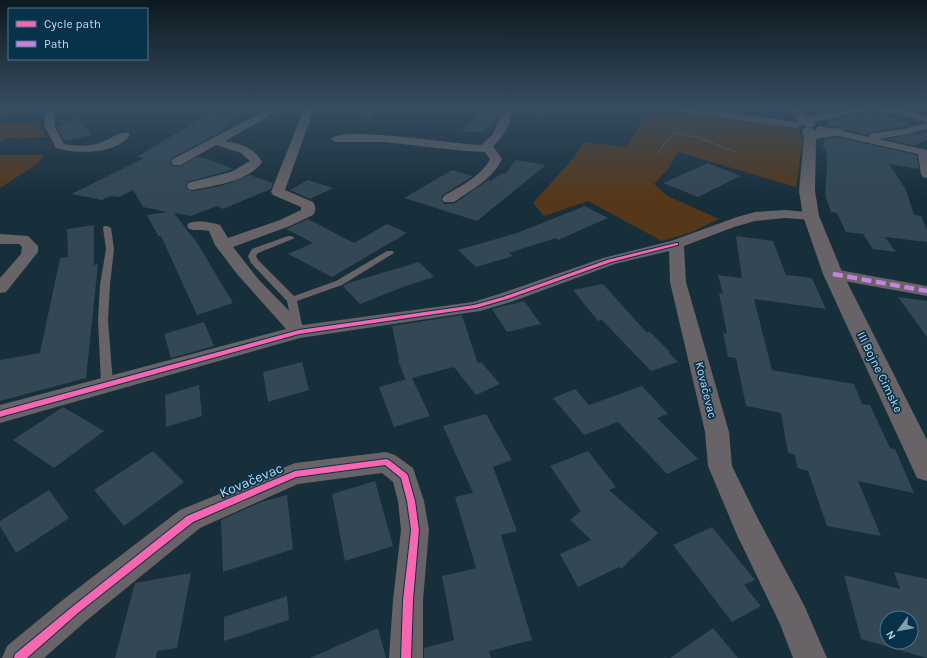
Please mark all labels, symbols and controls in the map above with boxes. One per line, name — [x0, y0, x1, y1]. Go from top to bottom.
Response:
legend — [8, 8, 148, 60]
text: Cycle path — [44, 17, 101, 31]
text: Path — [44, 37, 69, 51]
street label: III Bojne Cimske — [854, 329, 906, 415]
street label: Kovačevac — [692, 360, 720, 420]
street label: Kovačevac — [217, 459, 285, 501]
north arrow — [879, 610, 919, 650]
text: N — [883, 628, 899, 642]

